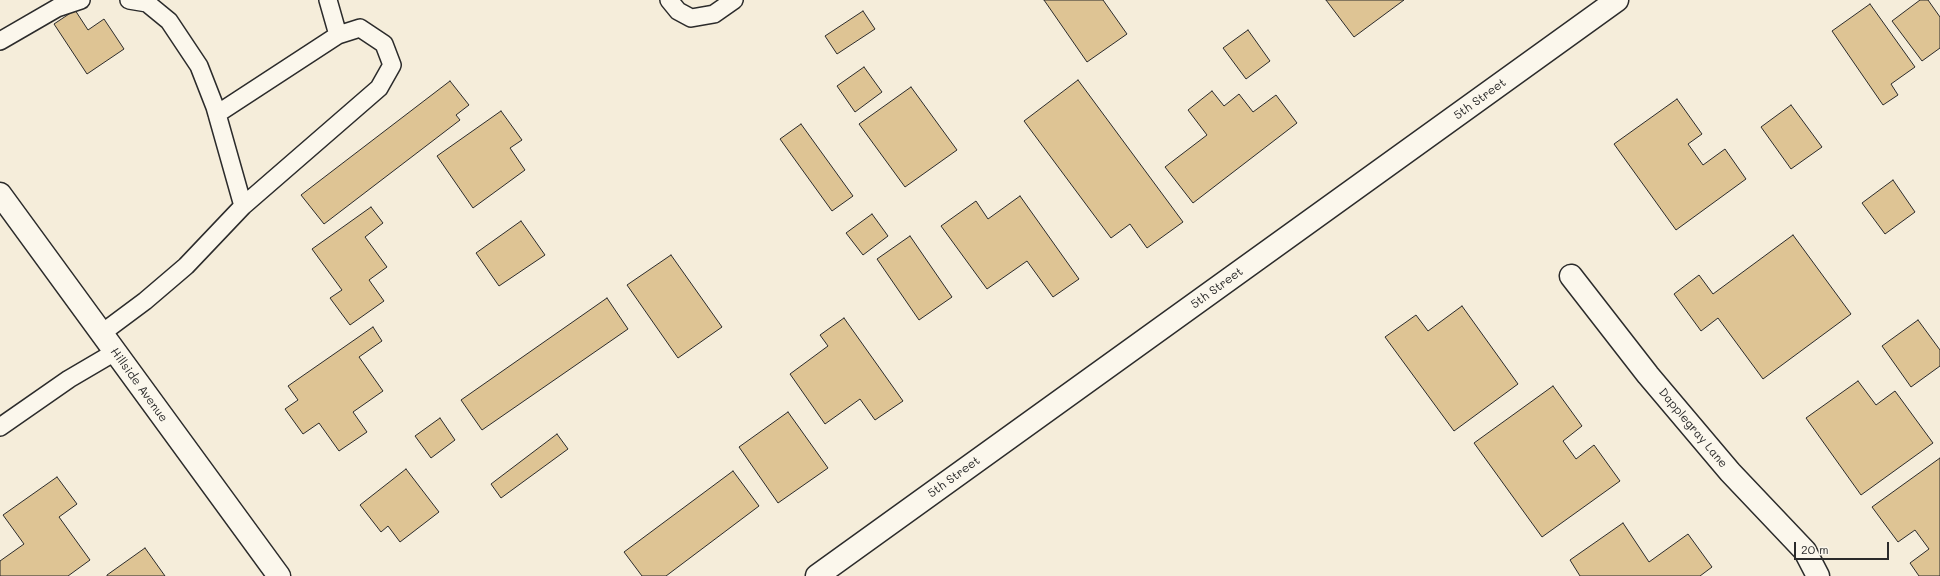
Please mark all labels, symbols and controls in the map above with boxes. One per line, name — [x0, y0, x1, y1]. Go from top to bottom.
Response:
street label: 5th Street — [1451, 75, 1509, 123]
street label: 5th Street — [1188, 264, 1246, 312]
street label: Hillside Avenue — [107, 345, 171, 425]
street label: Dapplegray Lane — [1656, 385, 1730, 471]
street label: 5th Street — [925, 453, 983, 501]
scale bar — [1796, 534, 1891, 560]
text: 20 m — [1801, 541, 1829, 557]

